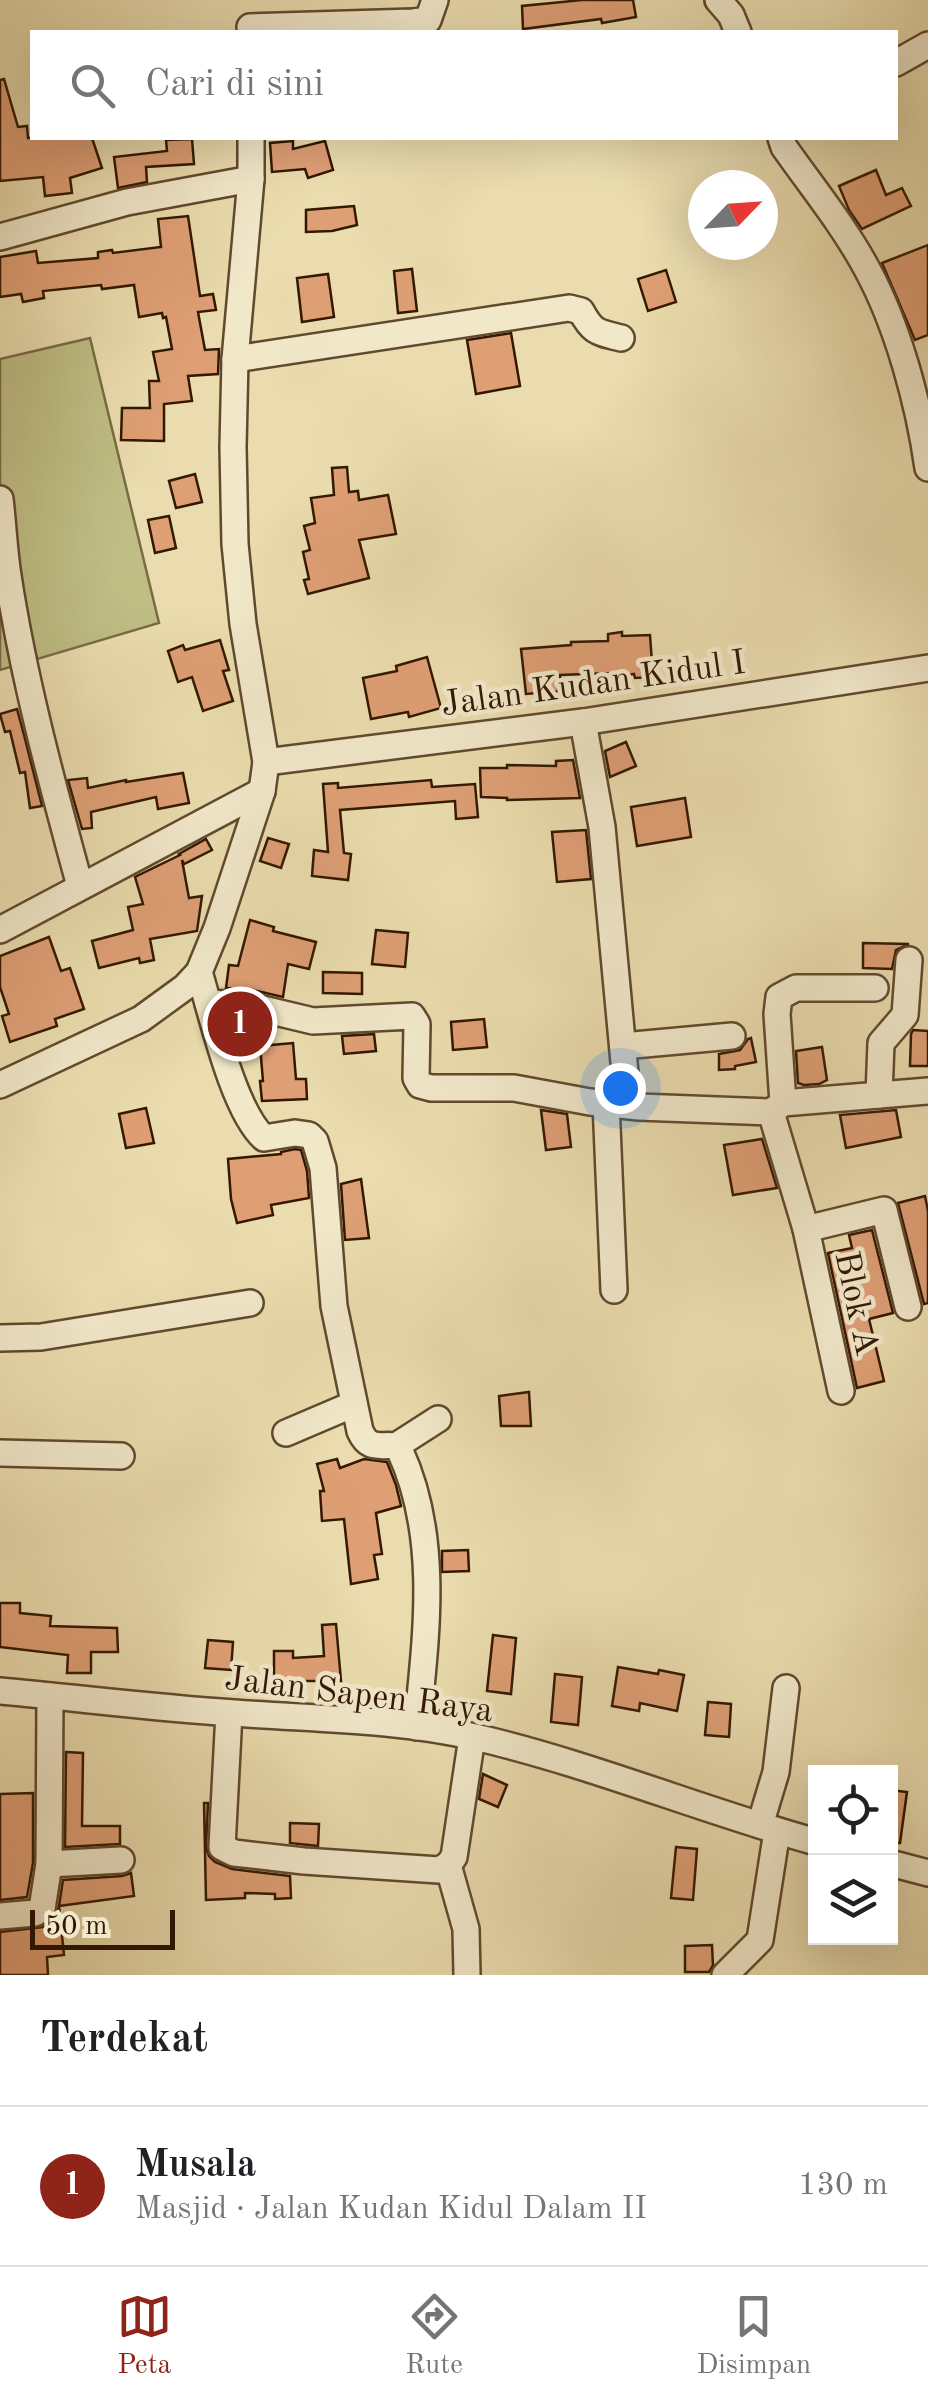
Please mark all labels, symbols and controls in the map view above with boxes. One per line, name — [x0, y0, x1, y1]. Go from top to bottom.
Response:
search box — [30, 30, 898, 140]
icon: search — [65, 58, 120, 113]
text: Cari di sini — [145, 66, 324, 104]
north arrow — [688, 170, 778, 260]
street label: Jalan Kudan Kidul I — [439, 646, 748, 723]
pin: 1 — [208, 986, 272, 1062]
your location — [595, 1063, 646, 1114]
street label: Blok A — [827, 1248, 884, 1359]
street label: Jalan Sapen Raya — [223, 1662, 495, 1729]
map controls — [808, 1765, 898, 1945]
button: locate — [808, 1765, 898, 1855]
button: layers — [808, 1855, 898, 1945]
scale bar — [30, 1905, 175, 1950]
text: 50 m — [45, 1913, 108, 1941]
text: Terdekat — [40, 2019, 208, 2061]
text: Musala — [135, 2147, 256, 2185]
text: 1 — [63, 2170, 82, 2202]
text: 130 m — [798, 2170, 888, 2202]
text: Masjid · Jalan Kudan Kidul Dalam II — [135, 2194, 647, 2226]
tab: Peta — [117, 2289, 172, 2384]
tab: Rute — [405, 2289, 463, 2384]
tab: Disimpan — [696, 2289, 811, 2384]

